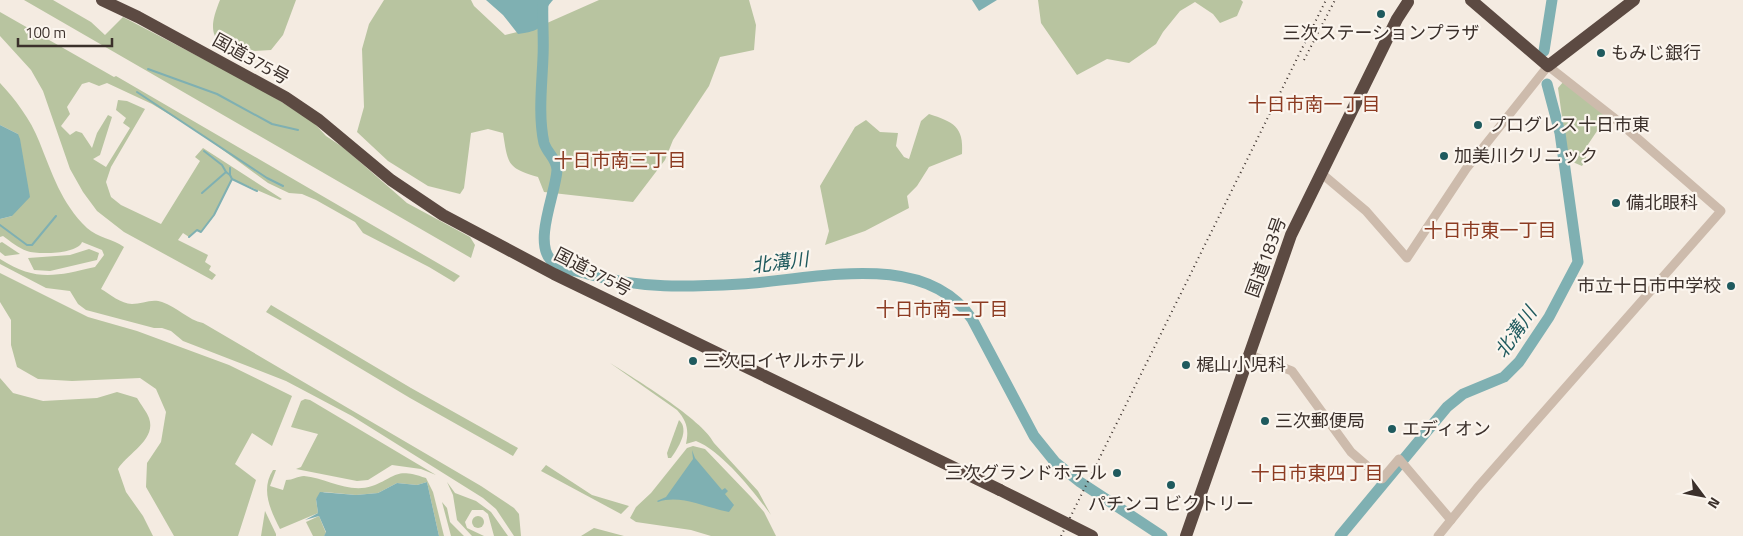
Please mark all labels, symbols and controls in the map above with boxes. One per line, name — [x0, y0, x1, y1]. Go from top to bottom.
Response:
marker: 三次ステーションプラザ — [1375, 8, 1387, 20]
scale bar — [18, 15, 111, 47]
place label: 三次ステーションプラザ — [1282, 19, 1480, 46]
text: 100 m — [25, 21, 66, 44]
street label: 国道375号 — [208, 26, 295, 91]
place label: もみじ銀行 — [1611, 39, 1701, 66]
marker: もみじ銀行 — [1595, 47, 1607, 59]
district label: 十日市南一丁目 — [1247, 89, 1381, 118]
place label: プログレス十日市東 — [1488, 111, 1650, 138]
marker: プログレス十日市東 — [1472, 119, 1484, 131]
place label: 加美川クリニック — [1454, 142, 1598, 169]
district label: 十日市南三丁目 — [553, 145, 687, 174]
marker: 加美川クリニック — [1438, 150, 1450, 162]
place label: 備北眼科 — [1626, 189, 1698, 216]
marker: 備北眼科 — [1610, 197, 1622, 209]
street label: 国道183号 — [1238, 213, 1293, 301]
district label: 十日市東一丁目 — [1423, 215, 1557, 244]
street label: 国道375号 — [550, 240, 637, 303]
water label: 北溝川 — [750, 243, 812, 279]
place label: 市立十日市中学校 — [1577, 272, 1721, 299]
marker: 市立十日市中学校 — [1725, 280, 1737, 292]
district label: 十日市南二丁目 — [875, 294, 1009, 323]
water label: 北溝川 — [1486, 298, 1544, 363]
place label: 三次ロイヤルホテル — [703, 347, 864, 374]
place label: 梶山小児科 — [1196, 351, 1286, 378]
marker: 三次ロイヤルホテル — [687, 355, 699, 367]
marker: 梶山小児科 — [1180, 359, 1192, 371]
place label: 三次郵便局 — [1275, 407, 1365, 434]
marker: 三次郵便局 — [1259, 415, 1271, 427]
place label: エディオン — [1402, 415, 1491, 442]
marker: エディオン — [1386, 423, 1398, 435]
district label: 十日市東四丁目 — [1250, 458, 1384, 487]
place label: 三次グランドホテル — [945, 459, 1107, 486]
marker: 三次グランドホテル — [1111, 467, 1123, 479]
north arrow — [1678, 471, 1728, 521]
marker: パチンコ ビクトリー — [1165, 479, 1177, 491]
place label: パチンコ ビクトリー — [1088, 490, 1254, 517]
text: N — [1703, 493, 1726, 513]

